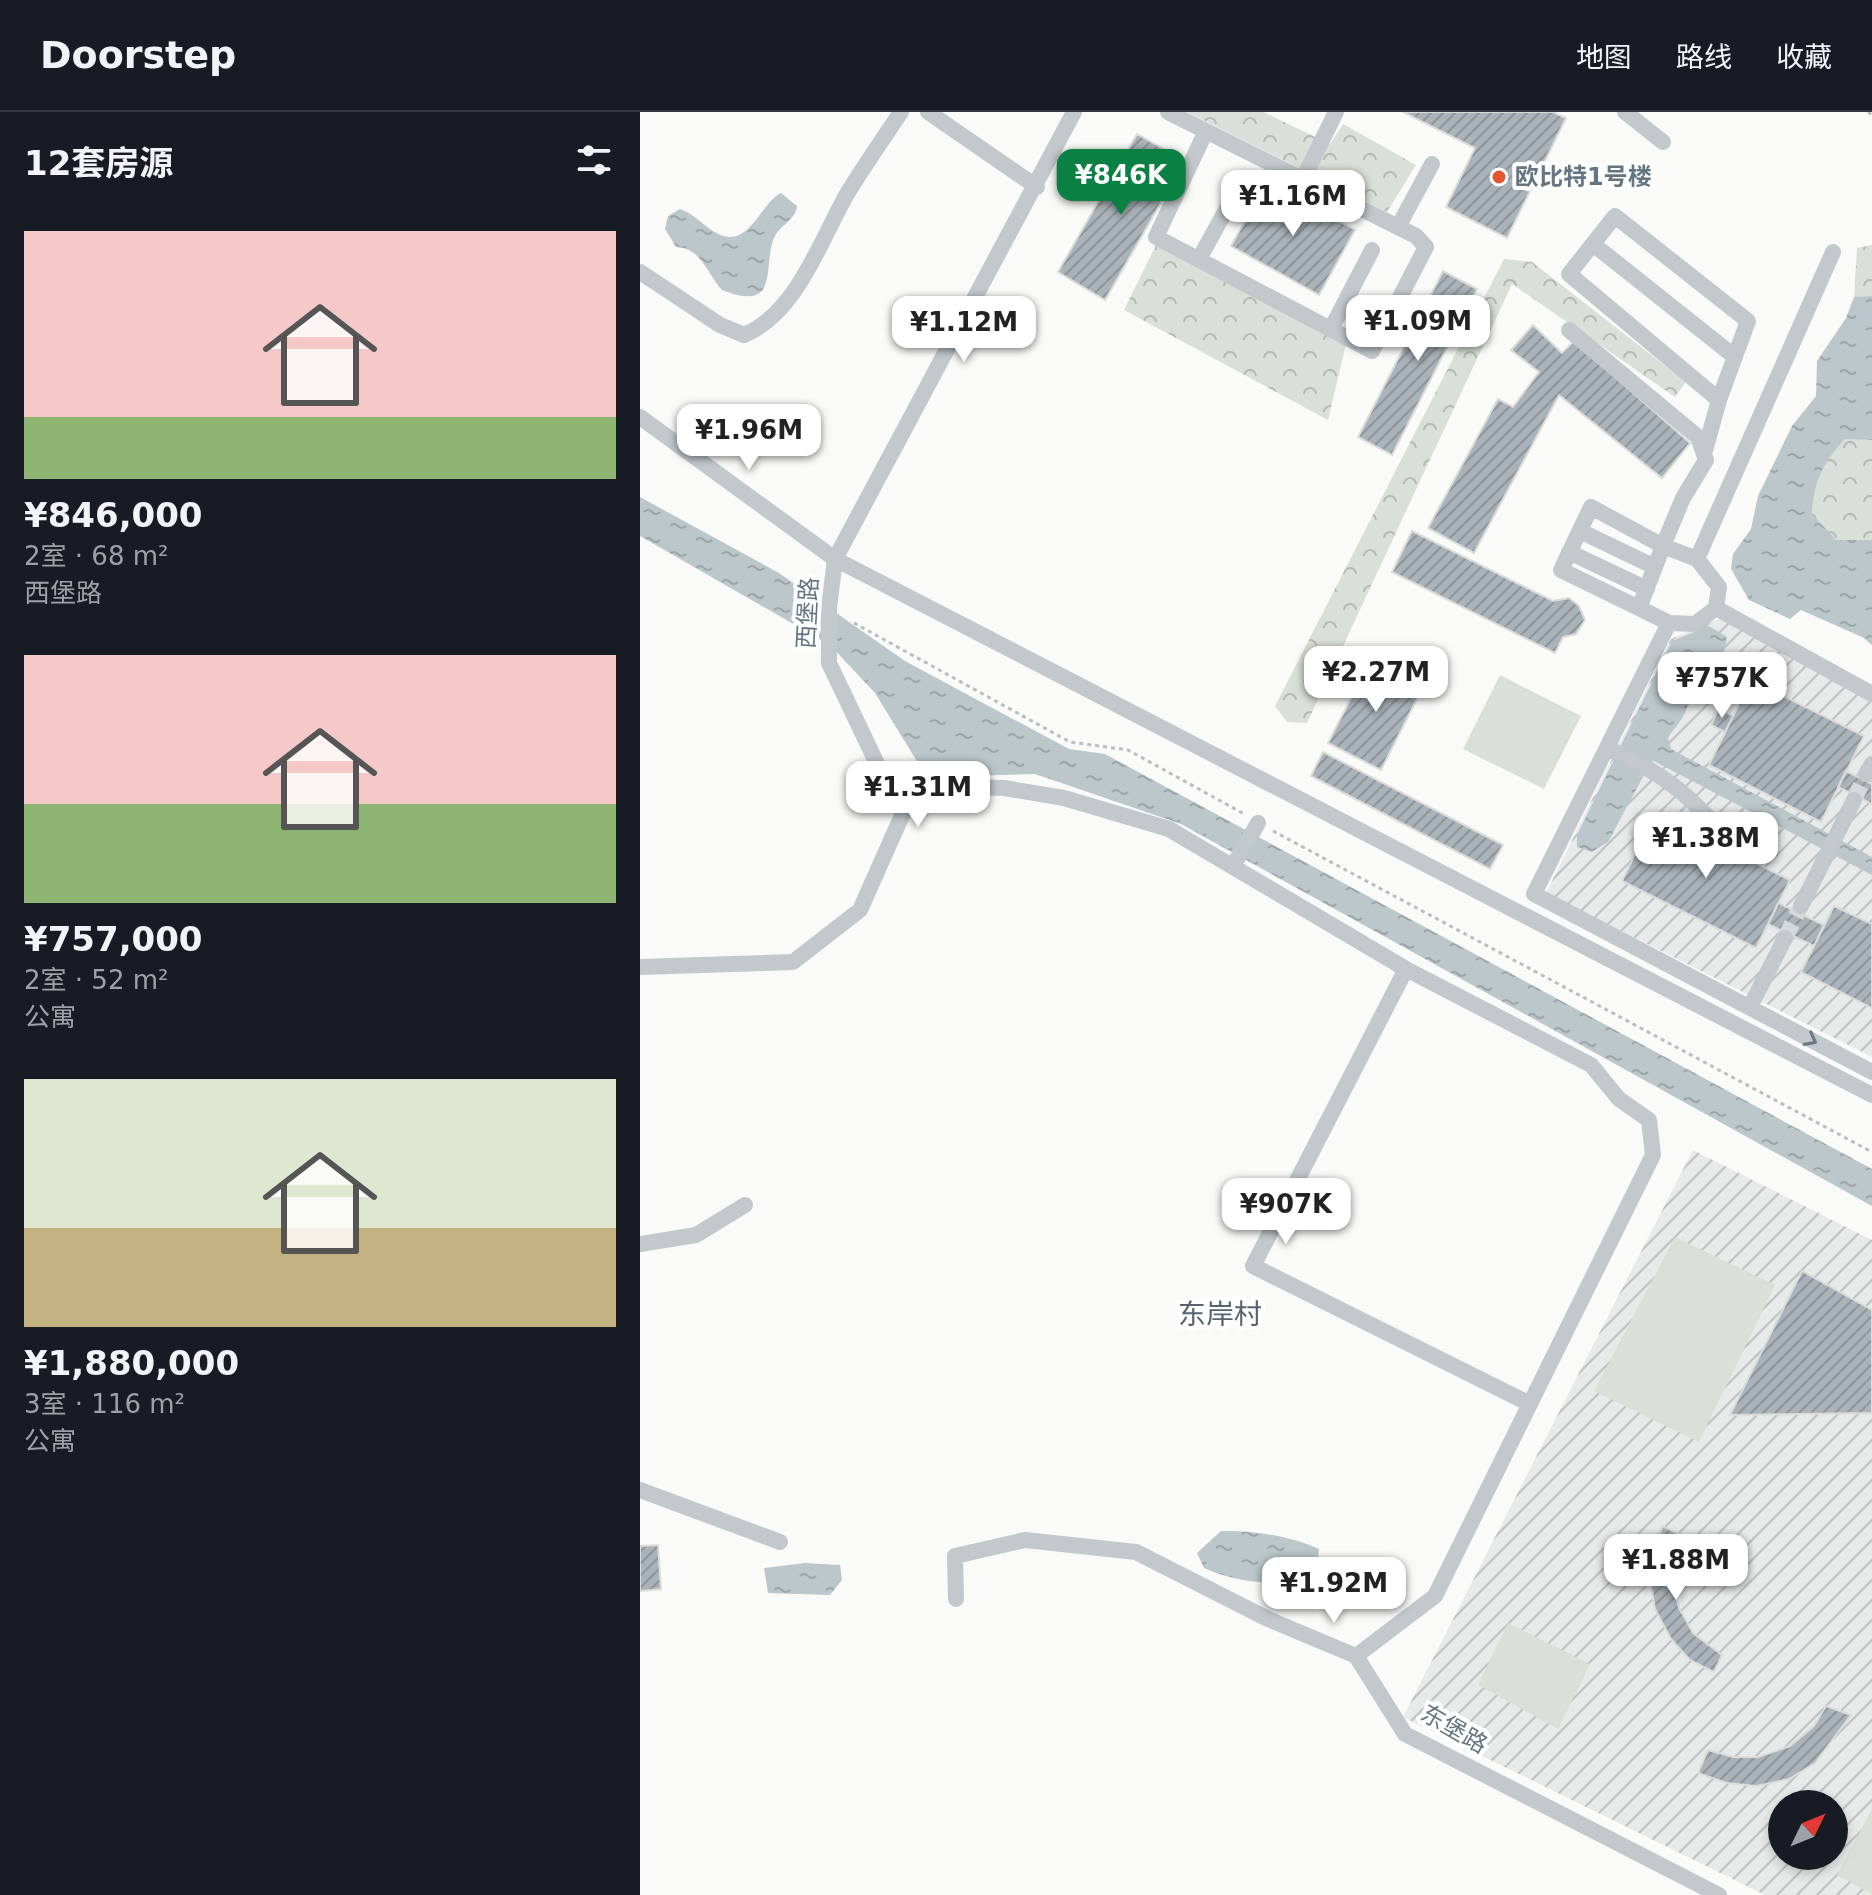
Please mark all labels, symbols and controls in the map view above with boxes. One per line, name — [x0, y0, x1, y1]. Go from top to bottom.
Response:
text: Doorstep — [40, 33, 236, 77]
text: 地图 — [1576, 41, 1632, 74]
text: 路线 — [1676, 41, 1732, 74]
text: 收藏 — [1776, 41, 1832, 74]
icon: filters — [572, 138, 616, 182]
text: 12套房源 — [24, 143, 173, 183]
pin: ¥846K — [1065, 149, 1177, 217]
text: ¥846K — [1075, 160, 1167, 190]
place label: 欧比特1号楼 — [1515, 163, 1652, 191]
marker: 欧比特1号楼 — [1490, 168, 1508, 186]
pin: ¥1.16M — [1228, 170, 1358, 238]
text: ¥1.16M — [1239, 181, 1347, 211]
icon: home — [248, 283, 392, 427]
pin: ¥1.09M — [1353, 295, 1483, 363]
pin: ¥1.12M — [899, 296, 1029, 364]
text: ¥1.09M — [1364, 306, 1472, 336]
text: ¥1.12M — [910, 307, 1018, 337]
pin: ¥1.96M — [684, 404, 814, 472]
text: ¥1.96M — [695, 415, 803, 445]
text: ¥846,000 — [24, 495, 203, 535]
text: 2室 · 68 m² — [24, 541, 168, 571]
street label: 西堡路 — [792, 576, 824, 650]
text: 西堡路 — [24, 578, 102, 608]
pin: ¥2.27M — [1311, 646, 1441, 714]
pin: ¥757K — [1666, 652, 1778, 720]
text: ¥2.27M — [1322, 657, 1430, 687]
text: ¥757K — [1676, 663, 1768, 693]
icon: home — [248, 707, 392, 851]
pin: ¥1.31M — [853, 761, 983, 829]
text: ¥1.31M — [864, 772, 972, 802]
pin: ¥1.38M — [1641, 812, 1771, 880]
text: ¥1.38M — [1652, 823, 1760, 853]
text: ¥757,000 — [24, 919, 203, 959]
text: 2室 · 52 m² — [24, 965, 168, 995]
text: 公寓 — [24, 1002, 76, 1032]
one-way arrow — [1803, 1030, 1818, 1045]
icon: home — [248, 1131, 392, 1275]
pin: ¥907K — [1230, 1178, 1342, 1246]
text: ¥907K — [1240, 1189, 1332, 1219]
district label: 东岸村 — [1178, 1298, 1262, 1331]
text: ¥1,880,000 — [24, 1343, 239, 1383]
text: 3室 · 116 m² — [24, 1389, 185, 1419]
text: 公寓 — [24, 1426, 76, 1456]
pin: ¥1.88M — [1611, 1534, 1741, 1602]
text: ¥1.88M — [1622, 1545, 1730, 1575]
pin: ¥1.92M — [1269, 1557, 1399, 1625]
text: ¥1.92M — [1280, 1568, 1388, 1598]
street label: 东堡路 — [1416, 1699, 1492, 1759]
north arrow — [1768, 1790, 1848, 1870]
map controls — [1768, 1790, 1848, 1870]

